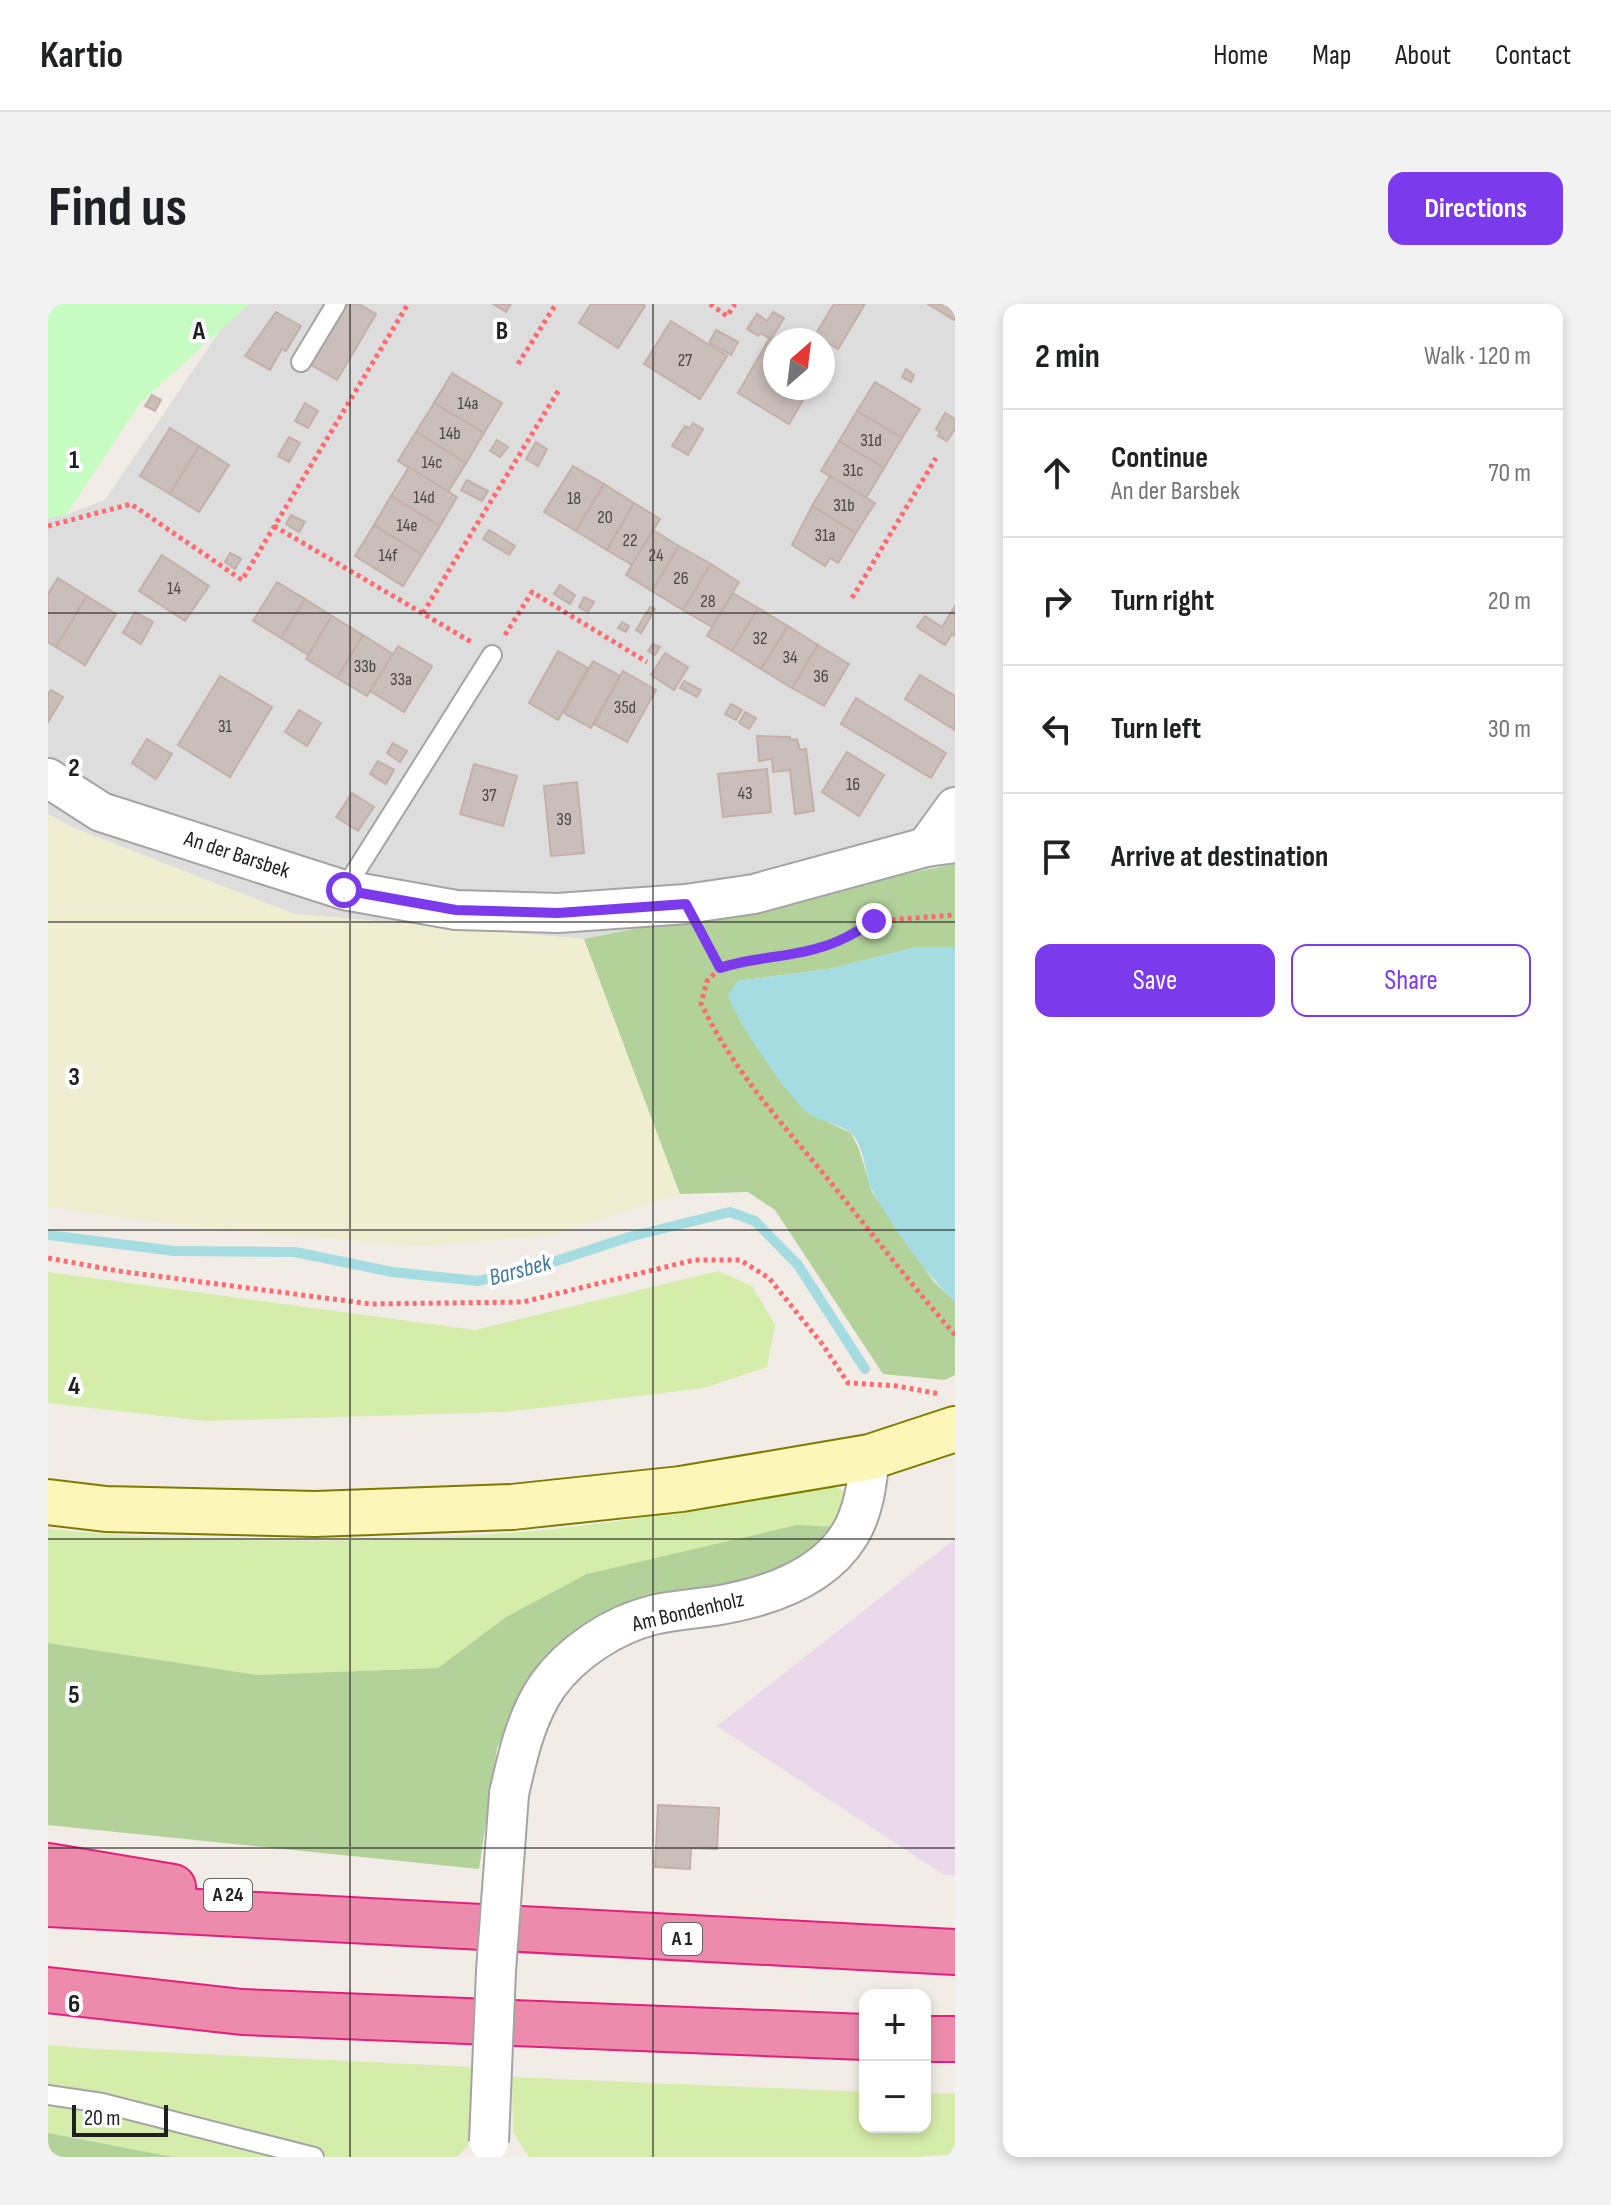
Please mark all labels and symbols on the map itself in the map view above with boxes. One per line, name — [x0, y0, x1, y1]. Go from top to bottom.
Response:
text: A — [192, 316, 206, 347]
text: B — [496, 316, 508, 347]
north arrow — [763, 328, 835, 400]
house number: 27 — [678, 350, 693, 371]
house number: 14a — [458, 393, 478, 414]
house number: 14b — [439, 423, 461, 444]
house number: 31d — [860, 430, 882, 451]
text: 1 — [69, 445, 79, 476]
house number: 14c — [421, 452, 443, 473]
house number: 31c — [842, 460, 864, 481]
house number: 14d — [413, 487, 435, 508]
house number: 18 — [567, 488, 581, 509]
house number: 31b — [833, 495, 855, 516]
house number: 20 — [597, 507, 613, 528]
house number: 14e — [396, 515, 418, 536]
house number: 31a — [815, 525, 836, 546]
house number: 22 — [623, 530, 637, 551]
house number: 14f — [378, 545, 398, 566]
house number: 24 — [649, 545, 664, 566]
house number: 26 — [673, 568, 689, 589]
house number: 14 — [167, 578, 181, 599]
house number: 28 — [700, 591, 716, 612]
house number: 32 — [753, 628, 767, 649]
house number: 34 — [782, 647, 798, 668]
house number: 33b — [354, 656, 376, 677]
house number: 36 — [813, 666, 829, 687]
house number: 33a — [390, 669, 412, 690]
house number: 35d — [614, 697, 636, 718]
house number: 31 — [218, 716, 233, 737]
text: 2 — [68, 753, 80, 784]
house number: 16 — [846, 774, 860, 795]
house number: 43 — [737, 783, 753, 804]
house number: 37 — [482, 785, 497, 806]
house number: 39 — [556, 809, 572, 830]
street label: An der Barsbek — [180, 825, 294, 885]
route start — [326, 872, 362, 908]
route end — [856, 903, 892, 939]
text: 3 — [68, 1062, 80, 1093]
water label: Barsbek — [486, 1248, 555, 1292]
text: 4 — [68, 1371, 80, 1402]
street label: Am Bondenholz — [629, 1586, 747, 1638]
text: 5 — [68, 1680, 80, 1711]
road number: A 24 — [204, 1879, 252, 1911]
road number: A 1 — [662, 1923, 702, 1955]
text: 6 — [68, 1989, 80, 2020]
scale bar — [72, 2101, 168, 2137]

